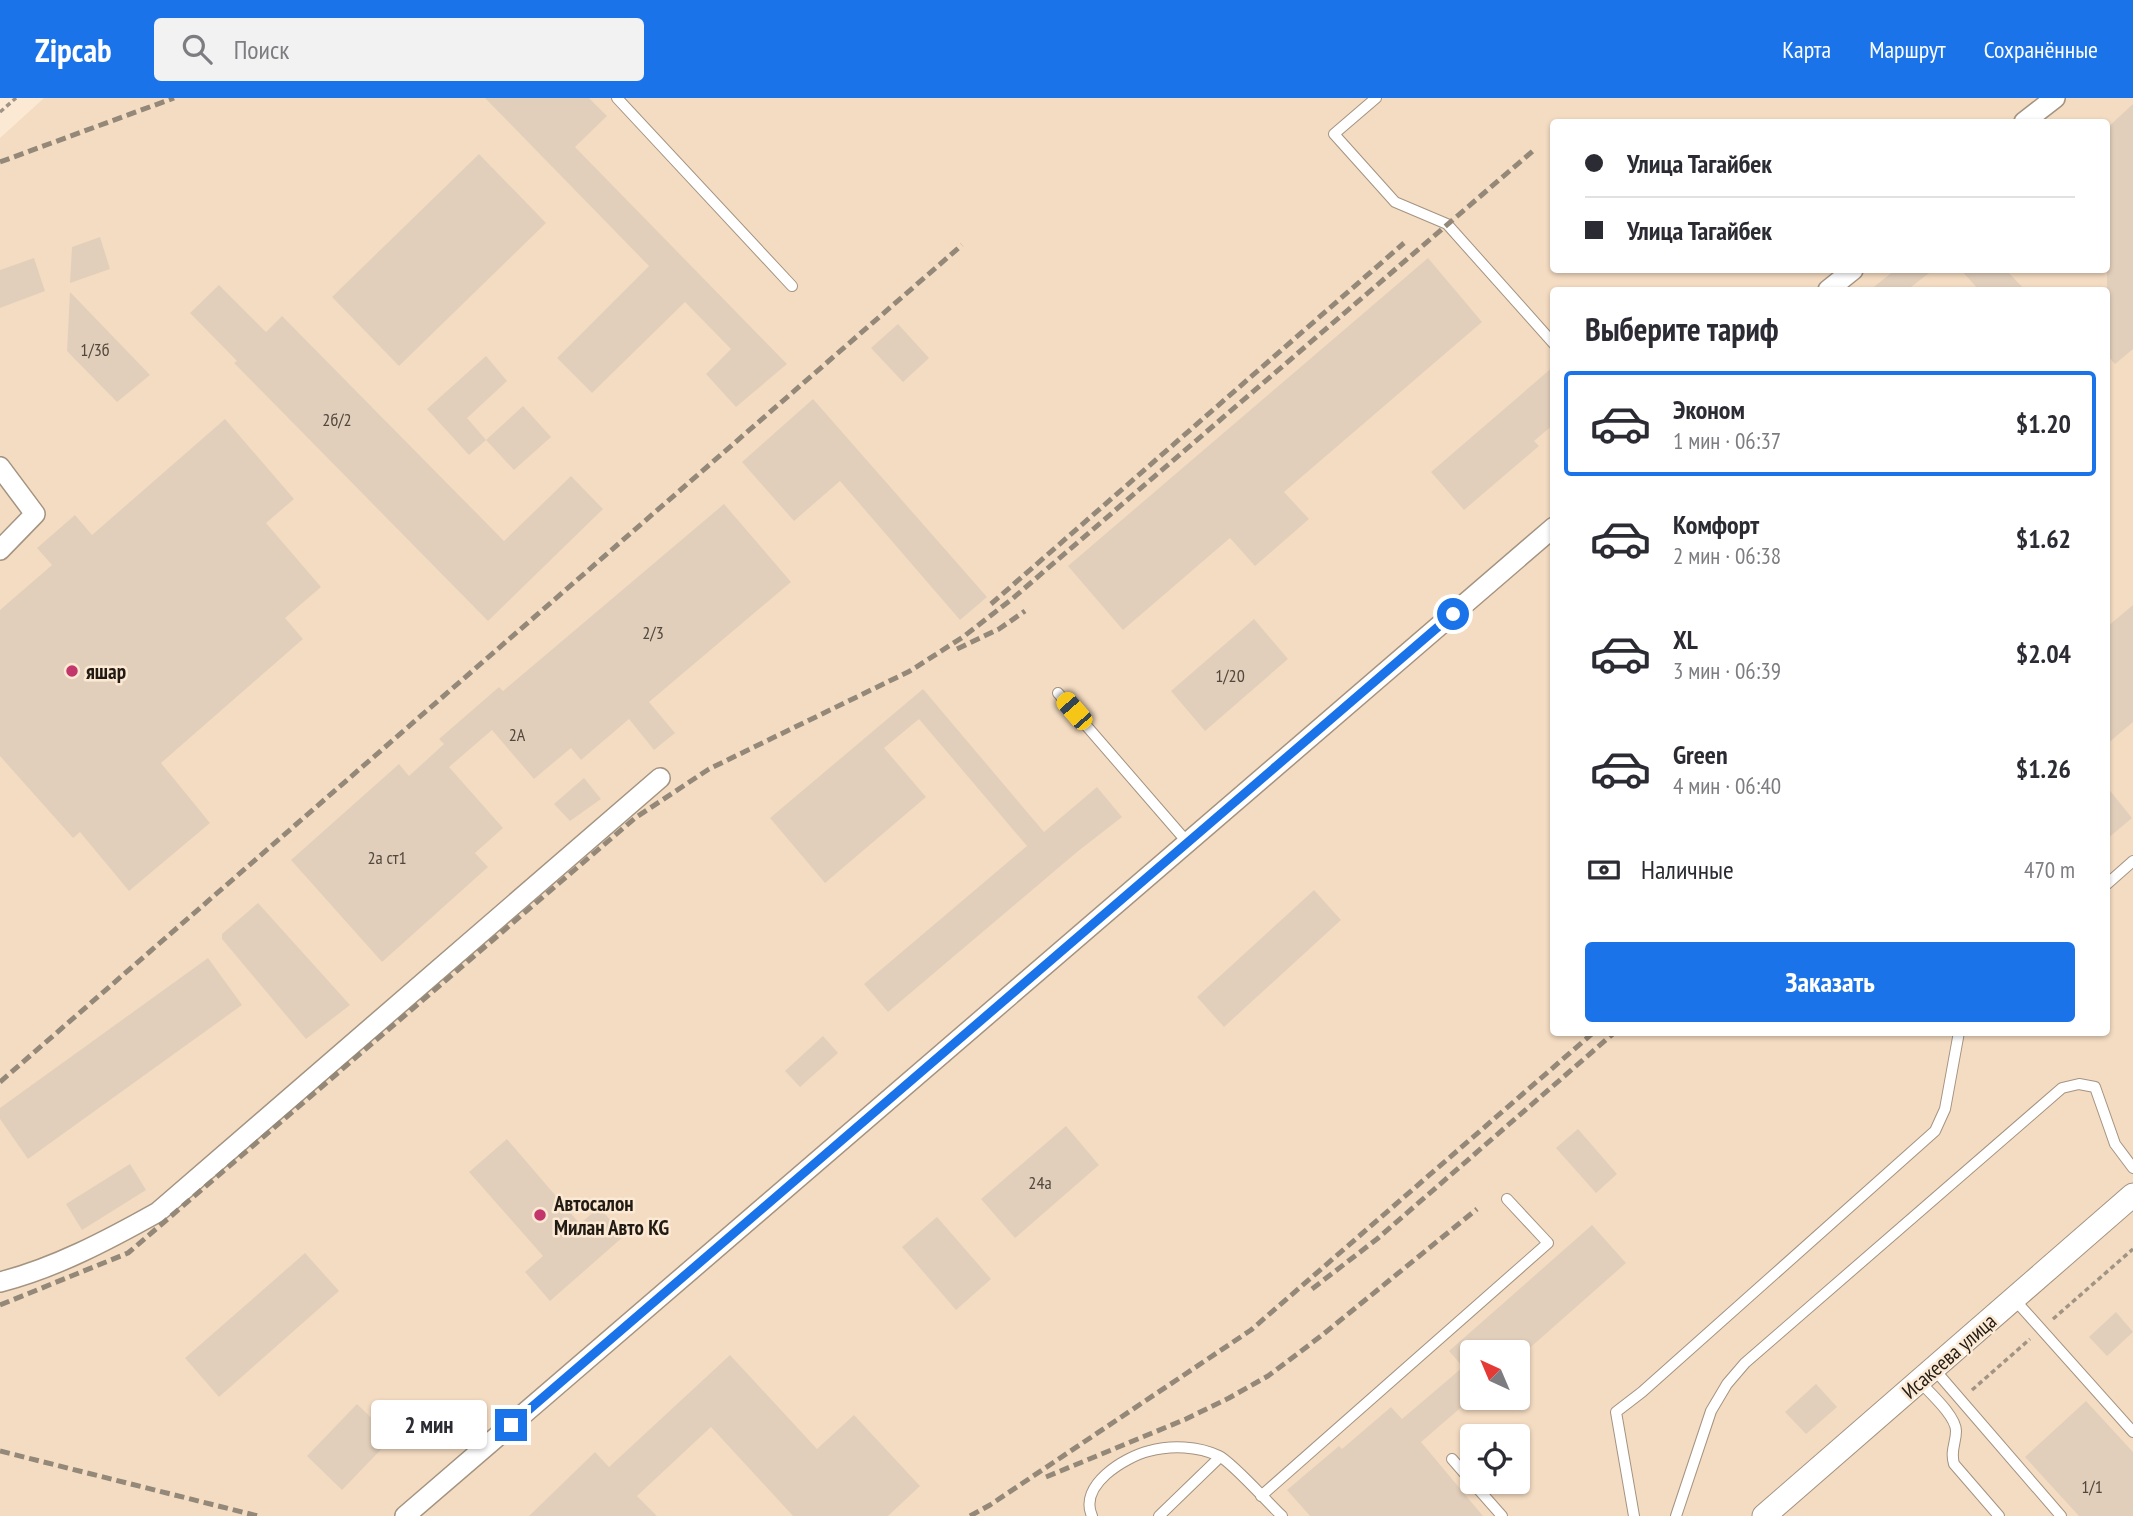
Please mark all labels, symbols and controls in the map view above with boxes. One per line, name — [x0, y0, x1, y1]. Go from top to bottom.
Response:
search box — [154, 18, 644, 81]
text: Zipcab — [35, 28, 112, 71]
icon: search — [178, 30, 216, 68]
text: Поиск — [234, 33, 289, 66]
text: Карта — [1782, 34, 1831, 65]
text: Маршрут — [1869, 34, 1946, 65]
text: Сохранённые — [1984, 34, 2098, 65]
text: Улица Тагайбек — [1627, 147, 1772, 180]
text: Улица Тагайбек — [1627, 214, 1772, 247]
text: Выберите тариф — [1585, 308, 1779, 350]
house number: 1/3б — [80, 338, 110, 361]
icon: car — [1589, 392, 1652, 455]
text: Эконом — [1673, 393, 1745, 426]
text: $1.20 — [2016, 407, 2071, 440]
house number: 2б/2 — [322, 408, 352, 431]
text: 1 мин · 06:37 — [1673, 426, 1781, 455]
icon: car — [1589, 507, 1652, 570]
text: Комфорт — [1673, 508, 1759, 541]
text: $1.62 — [2016, 522, 2071, 555]
text: 2 мин · 06:38 — [1673, 541, 1781, 570]
route start — [1437, 598, 1469, 630]
house number: 2/3 — [642, 621, 664, 644]
icon: car — [1589, 622, 1652, 685]
text: XL — [1673, 623, 1698, 656]
text: $2.04 — [2016, 637, 2071, 670]
text: 3 мин · 06:39 — [1673, 656, 1781, 685]
place label: яшар — [86, 658, 126, 685]
marker: яшар — [64, 663, 80, 679]
house number: 1/20 — [1215, 664, 1245, 687]
car — [1053, 688, 1096, 734]
house number: 2А — [509, 723, 526, 746]
icon: car — [1589, 737, 1652, 800]
text: Green — [1673, 738, 1728, 771]
text: $1.26 — [2016, 752, 2071, 785]
text: 4 мин · 06:40 — [1673, 771, 1781, 800]
house number: 2а ст1 — [367, 846, 407, 869]
icon: cash — [1585, 851, 1623, 889]
text: Наличные — [1641, 853, 1734, 886]
text: 470 m — [2024, 855, 2075, 884]
button: Заказать — [1585, 942, 2075, 1022]
house number: 24а — [1028, 1171, 1052, 1194]
place label: Автосалон Милан Авто KG — [553, 1190, 669, 1241]
marker: Автосалон Милан Авто KG — [532, 1207, 548, 1223]
street label: Исакеева улица — [1896, 1308, 2002, 1404]
north arrow — [1460, 1340, 1530, 1410]
map controls — [1460, 1340, 1530, 1494]
callout: 2 мин — [371, 1400, 486, 1450]
route end — [495, 1409, 527, 1441]
text: 2 мин — [404, 1410, 454, 1439]
button: locate — [1460, 1424, 1530, 1494]
house number: 1/1 — [2081, 1475, 2103, 1498]

